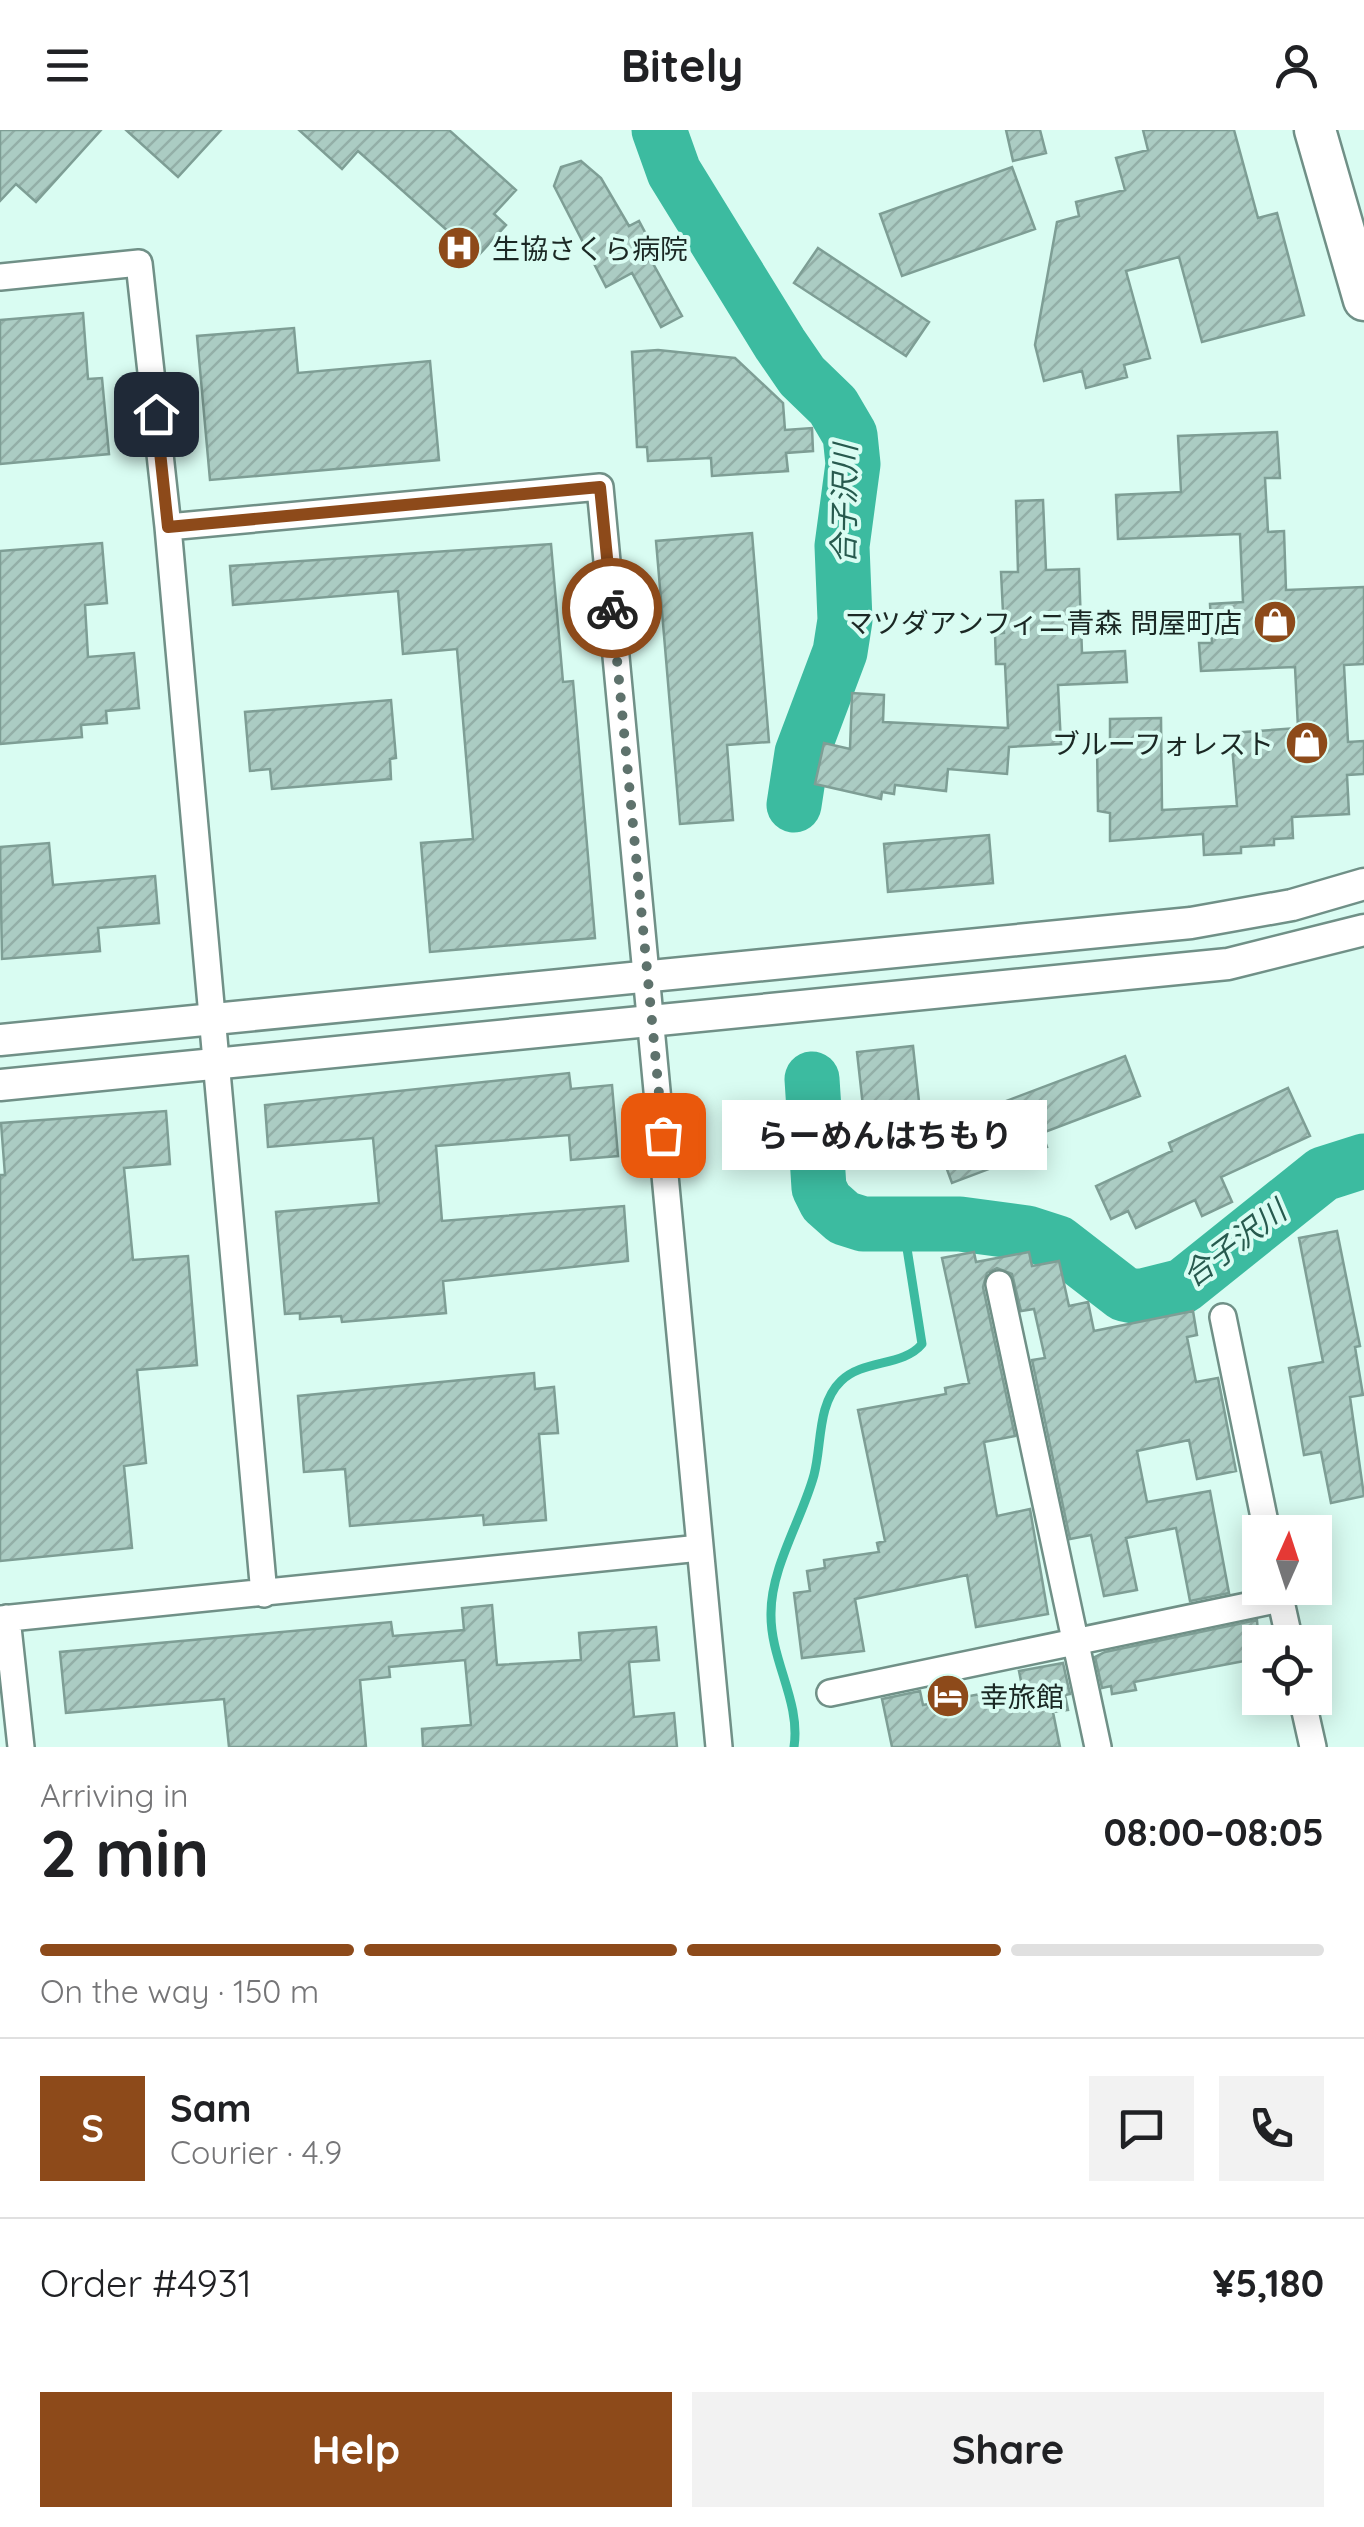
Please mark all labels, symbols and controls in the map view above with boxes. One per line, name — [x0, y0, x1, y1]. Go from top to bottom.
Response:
text: Bitely — [621, 37, 743, 93]
icon: menu — [40, 38, 95, 93]
icon: person — [1269, 38, 1324, 93]
hospital icon: 生協さくら病院 — [436, 225, 482, 271]
place label: 生協さくら病院 — [492, 231, 688, 266]
pin — [114, 372, 199, 457]
icon: home — [129, 387, 184, 442]
water label: 合子沢川 — [824, 441, 864, 564]
courier — [562, 558, 662, 658]
icon: bike — [585, 581, 640, 636]
shop icon: マツダアンフィニ青森 問屋町店 — [1252, 599, 1298, 645]
place label: マツダアンフィニ青森 問屋町店 — [845, 605, 1242, 640]
shop icon: ブルーフォレスト — [1284, 720, 1330, 766]
place label: ブルーフォレスト — [1052, 726, 1274, 761]
pin — [621, 1093, 706, 1178]
callout: らーめんはちもり — [723, 1100, 1048, 1170]
icon: bag — [636, 1108, 691, 1163]
text: らーめんはちもり — [756, 1115, 1013, 1155]
water label: 合子沢川 — [1175, 1190, 1296, 1294]
north arrow — [1242, 1515, 1332, 1605]
map controls — [1242, 1515, 1332, 1715]
button: locate — [1242, 1625, 1332, 1715]
hotel icon: 幸旅館 — [925, 1673, 971, 1719]
place label: 幸旅館 — [980, 1679, 1064, 1714]
text: Arriving in — [40, 1775, 189, 1815]
text: 08:00–08:05 — [1103, 1808, 1324, 1856]
text: 2 min — [40, 1812, 209, 1893]
text: On the way · 150 m — [40, 1971, 319, 2011]
button: chat — [1089, 2076, 1194, 2181]
button: phone — [1219, 2076, 1324, 2181]
text: Sam — [170, 2084, 252, 2132]
text: S — [81, 2104, 104, 2152]
text: Courier · 4.9 — [170, 2132, 342, 2172]
text: Order #4931 — [40, 2259, 252, 2307]
text: ¥5,180 — [1213, 2259, 1324, 2307]
button: Help — [40, 2392, 672, 2507]
button: Share — [692, 2392, 1324, 2507]

